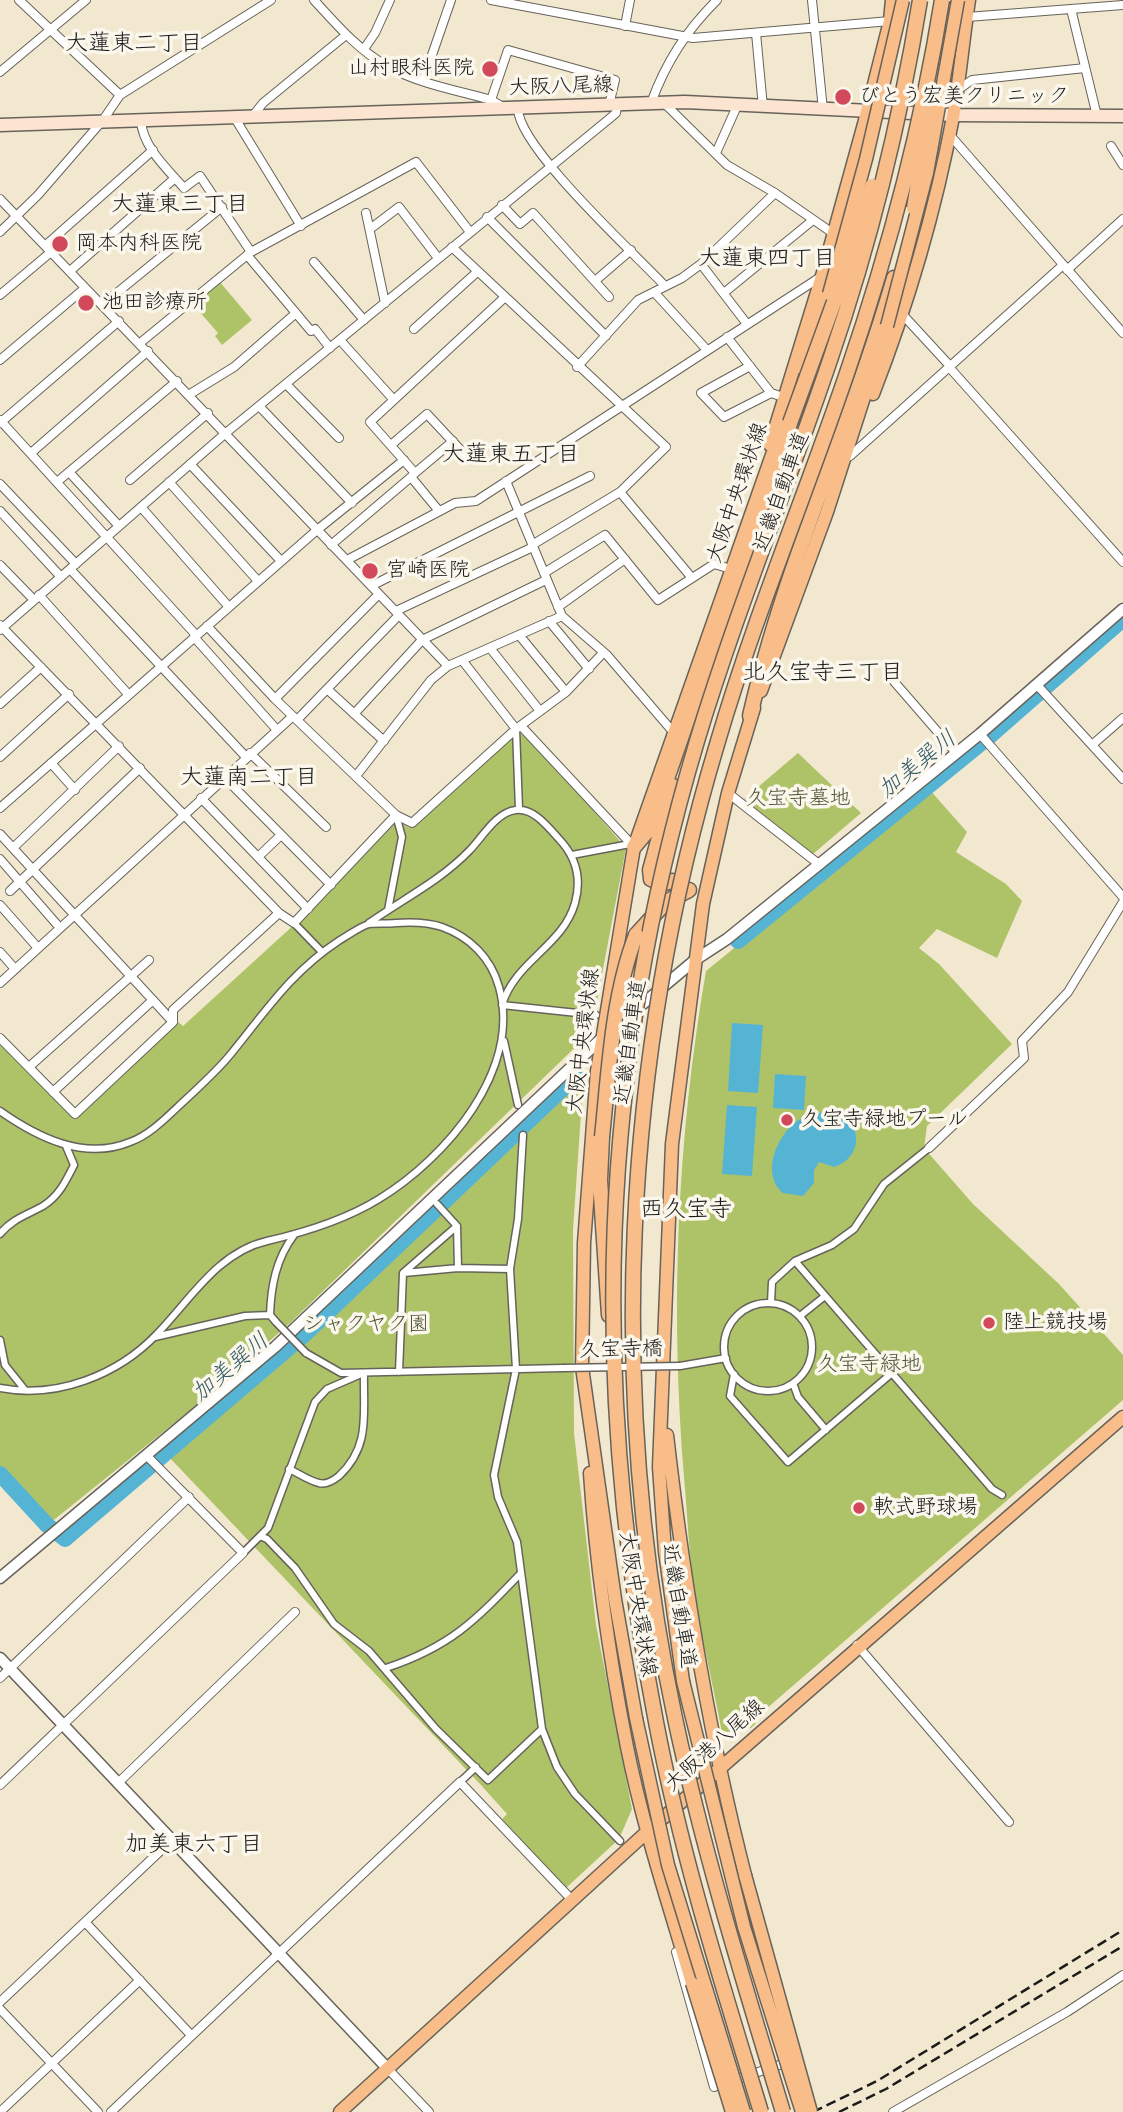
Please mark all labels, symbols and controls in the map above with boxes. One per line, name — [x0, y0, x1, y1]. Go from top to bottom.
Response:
district label: 大蓮東二丁目 — [65, 30, 203, 58]
place label: 山村眼科医院 — [348, 56, 474, 82]
marker: 山村眼科医院 — [480, 59, 500, 79]
street label: 大阪八尾線 — [508, 73, 614, 101]
place label: びとう宏美クリニック — [859, 84, 1069, 110]
marker: びとう宏美クリニック — [833, 87, 853, 107]
district label: 大蓮東三丁目 — [111, 191, 249, 219]
place label: 岡本内科医院 — [76, 231, 202, 257]
marker: 岡本内科医院 — [50, 234, 70, 254]
district label: 大蓮東四丁目 — [698, 245, 836, 273]
place label: 池田診療所 — [102, 290, 207, 316]
marker: 池田診療所 — [76, 293, 96, 313]
street label: 大阪中央環状線 — [702, 419, 774, 567]
street label: 近畿自動車道 — [749, 428, 815, 556]
district label: 大蓮東五丁目 — [442, 441, 580, 469]
place label: 宮崎医院 — [386, 558, 470, 584]
marker: 宮崎医院 — [360, 561, 380, 581]
district label: 北久宝寺三丁目 — [743, 659, 903, 687]
water label: 加美巽川 — [874, 725, 962, 805]
district label: 大蓮南二丁目 — [180, 764, 318, 792]
park label: 久宝寺墓地 — [746, 786, 850, 812]
street label: 大阪中央環状線 — [563, 967, 605, 1115]
street label: 近畿自動車道 — [610, 978, 652, 1106]
place label: 久宝寺緑地プール — [801, 1107, 968, 1133]
marker: 久宝寺緑地プール — [779, 1112, 795, 1128]
district label: 西久宝寺 — [640, 1196, 732, 1224]
place label: 陸上競技場 — [1003, 1310, 1108, 1336]
park label: シャクヤク園 — [303, 1312, 429, 1338]
marker: 陸上競技場 — [981, 1315, 997, 1331]
water label: 加美巽川 — [187, 1328, 275, 1408]
street label: 久宝寺橋 — [579, 1337, 663, 1363]
park label: 久宝寺緑地 — [817, 1352, 921, 1378]
place label: 軟式野球場 — [873, 1495, 978, 1521]
marker: 軟式野球場 — [851, 1500, 867, 1516]
street label: 大阪中央環状線 — [613, 1529, 661, 1679]
street label: 近畿自動車道 — [656, 1542, 700, 1670]
street label: 大阪港八尾線 — [660, 1694, 770, 1798]
district label: 加美東六丁目 — [125, 1831, 263, 1859]

